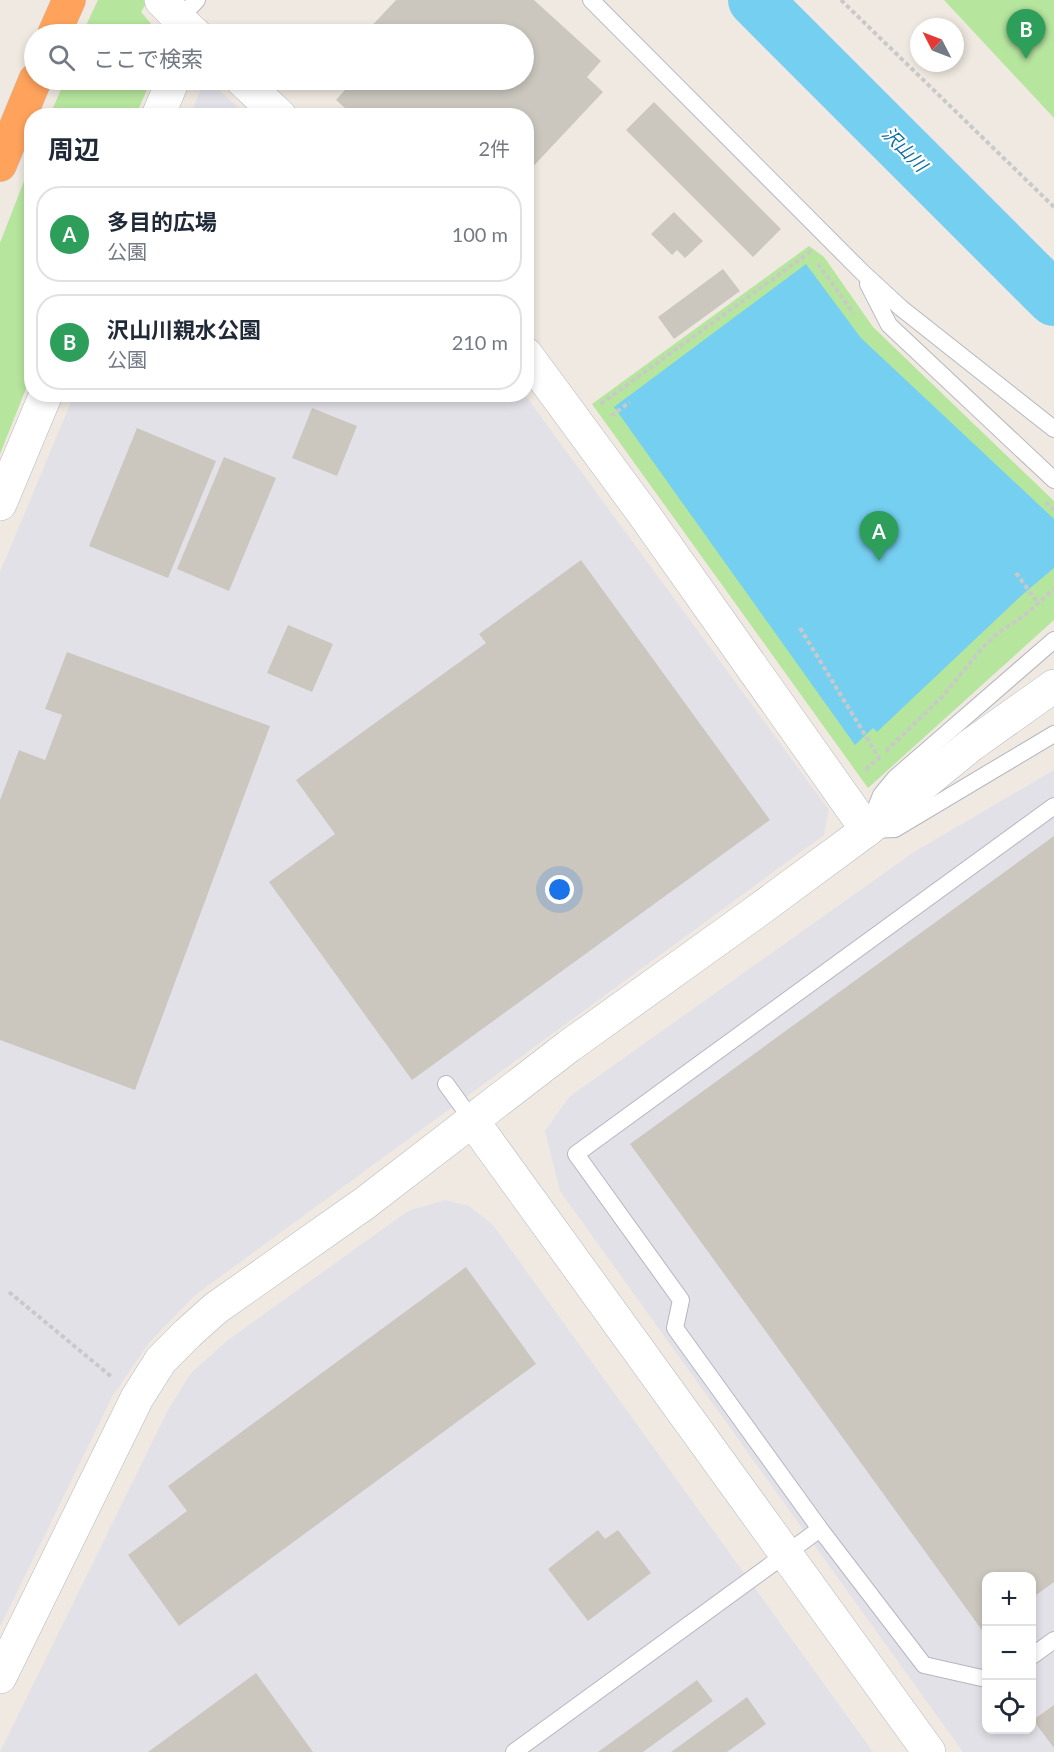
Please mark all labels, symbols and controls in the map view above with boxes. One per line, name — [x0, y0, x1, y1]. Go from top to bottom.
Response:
pin: B — [1006, 10, 1046, 59]
north arrow — [910, 18, 964, 72]
search box — [24, 24, 534, 90]
icon: search — [45, 41, 78, 74]
text: ここで検索 — [93, 45, 203, 72]
water label: 沢山川 — [878, 122, 933, 177]
text: 周辺 — [48, 133, 100, 165]
text: 2件 — [478, 136, 510, 160]
text: 多目的広場 — [107, 208, 217, 235]
text: A — [63, 222, 76, 246]
text: 100 m — [452, 222, 508, 246]
text: 公園 — [107, 239, 147, 263]
text: 沢山川親水公園 — [107, 316, 261, 343]
text: B — [63, 330, 76, 354]
text: 210 m — [452, 330, 508, 354]
text: 公園 — [107, 347, 147, 371]
pin: A — [860, 512, 898, 561]
your location — [545, 875, 574, 904]
map controls — [982, 1572, 1036, 1734]
button: + — [982, 1572, 1036, 1626]
button: − — [982, 1626, 1036, 1680]
button: locate — [982, 1680, 1036, 1734]

